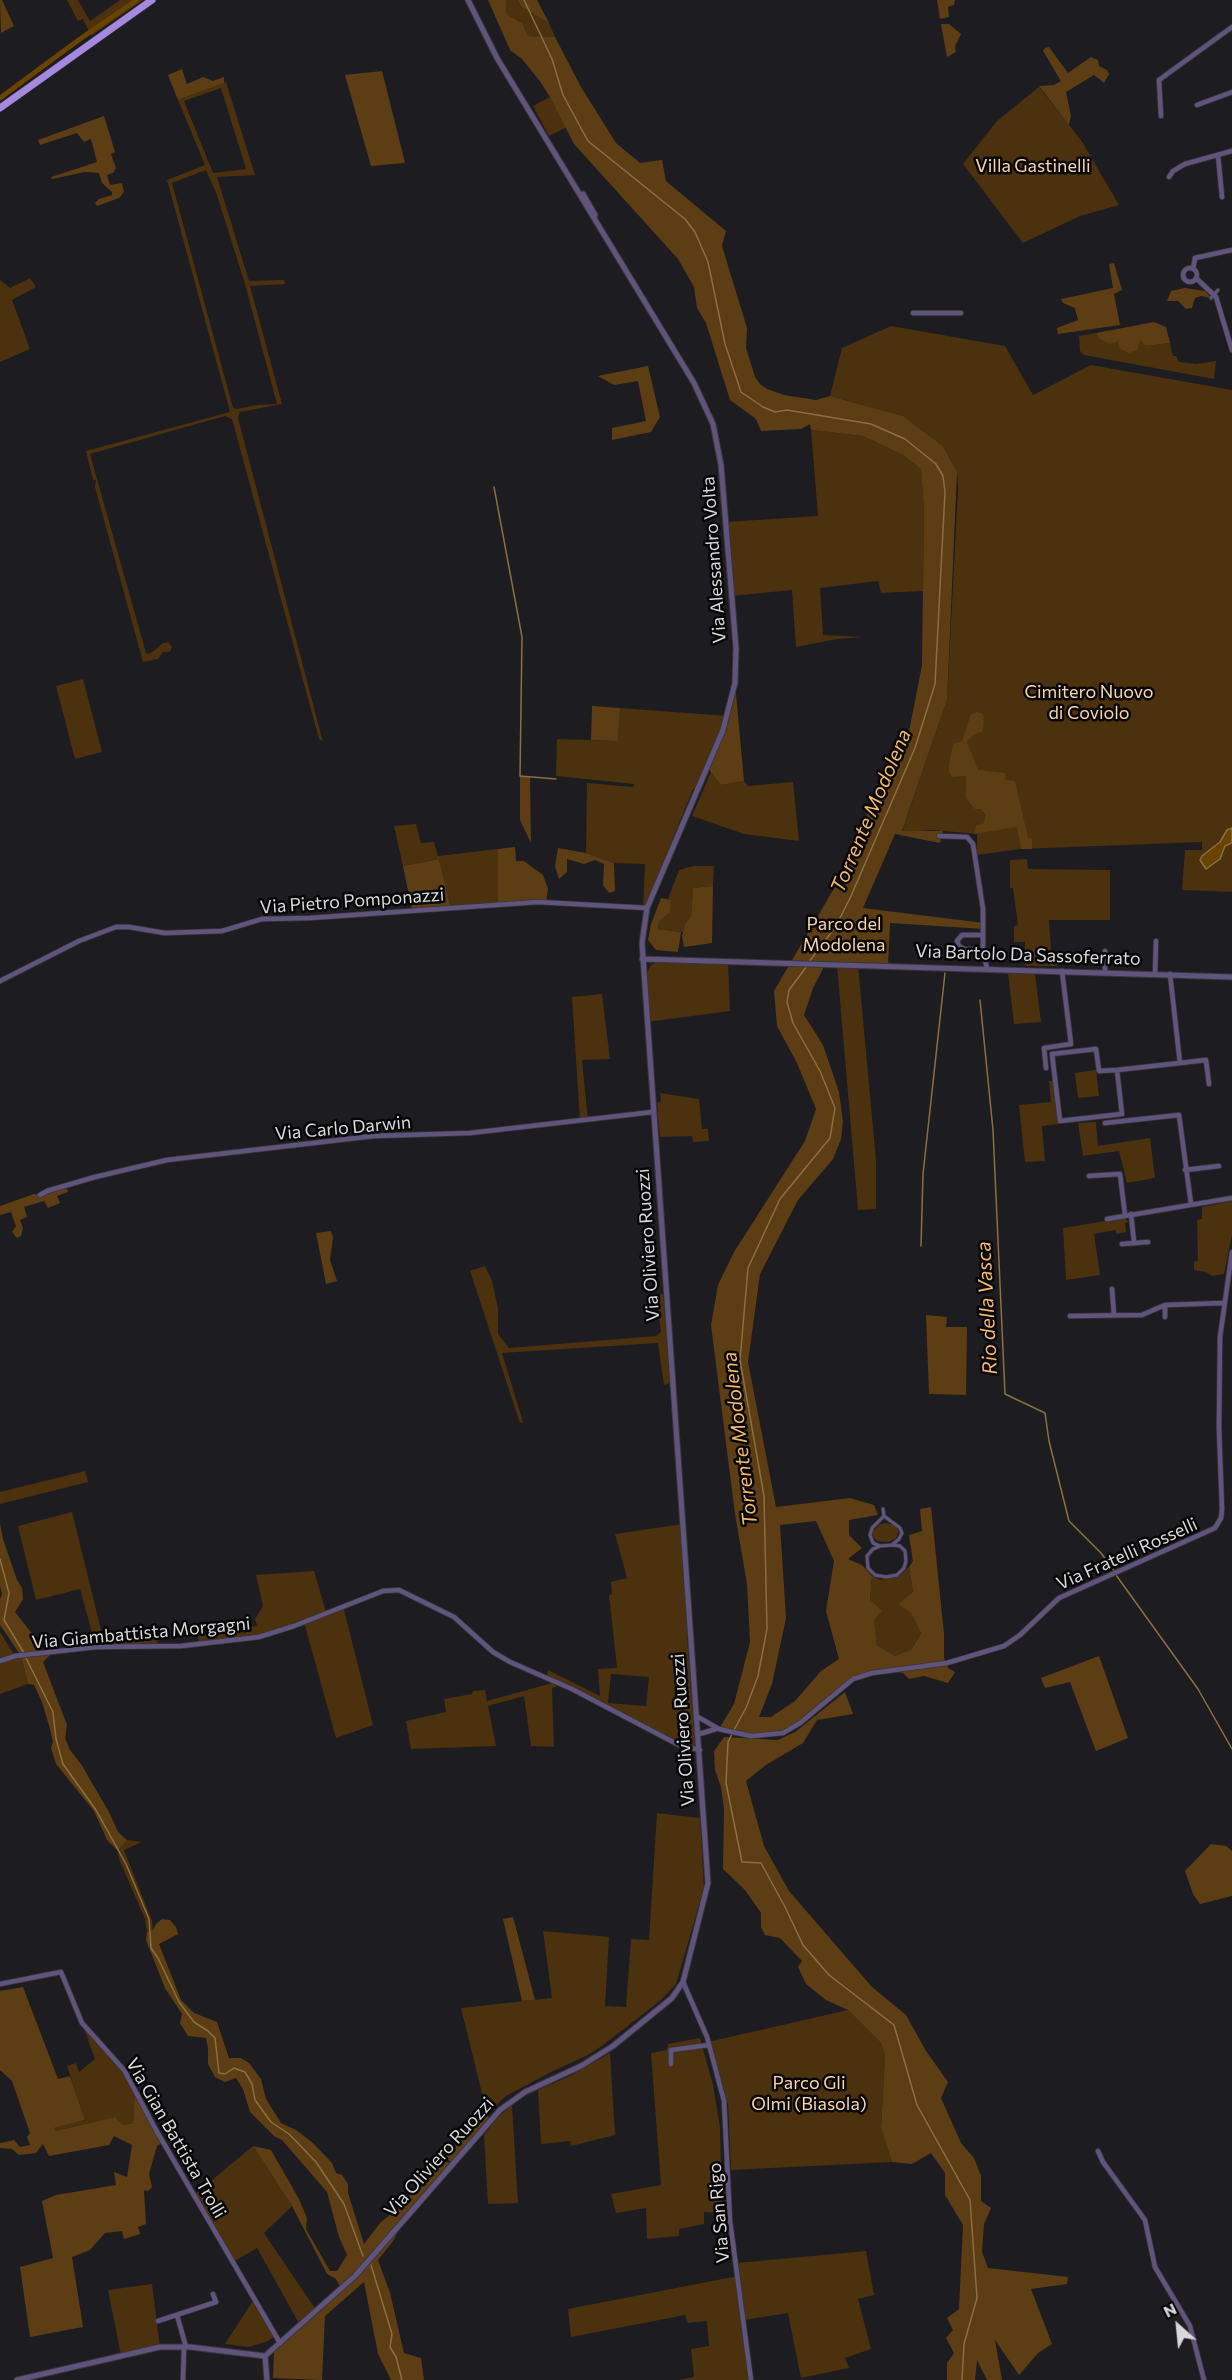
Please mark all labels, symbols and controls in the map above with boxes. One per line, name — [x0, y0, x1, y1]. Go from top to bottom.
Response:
park label: Villa Gastinelli — [975, 155, 1091, 177]
street label: Via Alessandro Volta — [697, 476, 731, 644]
park label: Cimitero Nuovo di Coviolo — [1025, 681, 1153, 724]
water label: Torrente Modolena — [826, 726, 916, 896]
street label: Via Pietro Pomponazzi — [259, 884, 445, 918]
park label: Parco del Modolena — [803, 913, 885, 956]
street label: Via Bartolo Da Sassoferrato — [915, 940, 1141, 970]
street label: Via Carlo Darwin — [274, 1111, 412, 1145]
street label: Via Oliviero Ruozzi — [632, 1168, 664, 1322]
water label: Rio della Vasca — [972, 1241, 1002, 1375]
water label: Torrente Modolena — [717, 1350, 763, 1528]
street label: Via Fratelli Rosselli — [1053, 1513, 1201, 1595]
street label: Via Giambattista Morgagni — [31, 1613, 251, 1653]
street label: Via Oliviero Ruozzi — [667, 1653, 699, 1807]
street label: Via Gian Battista Trolli — [121, 2054, 231, 2222]
park label: Parco Gli Olmi (Biasola) — [751, 2072, 867, 2114]
street label: Via Oliviero Ruozzi — [380, 2093, 498, 2221]
street label: Via San Rigo — [704, 2162, 734, 2264]
north arrow — [1148, 2296, 1208, 2356]
text: N — [1160, 2298, 1179, 2321]

